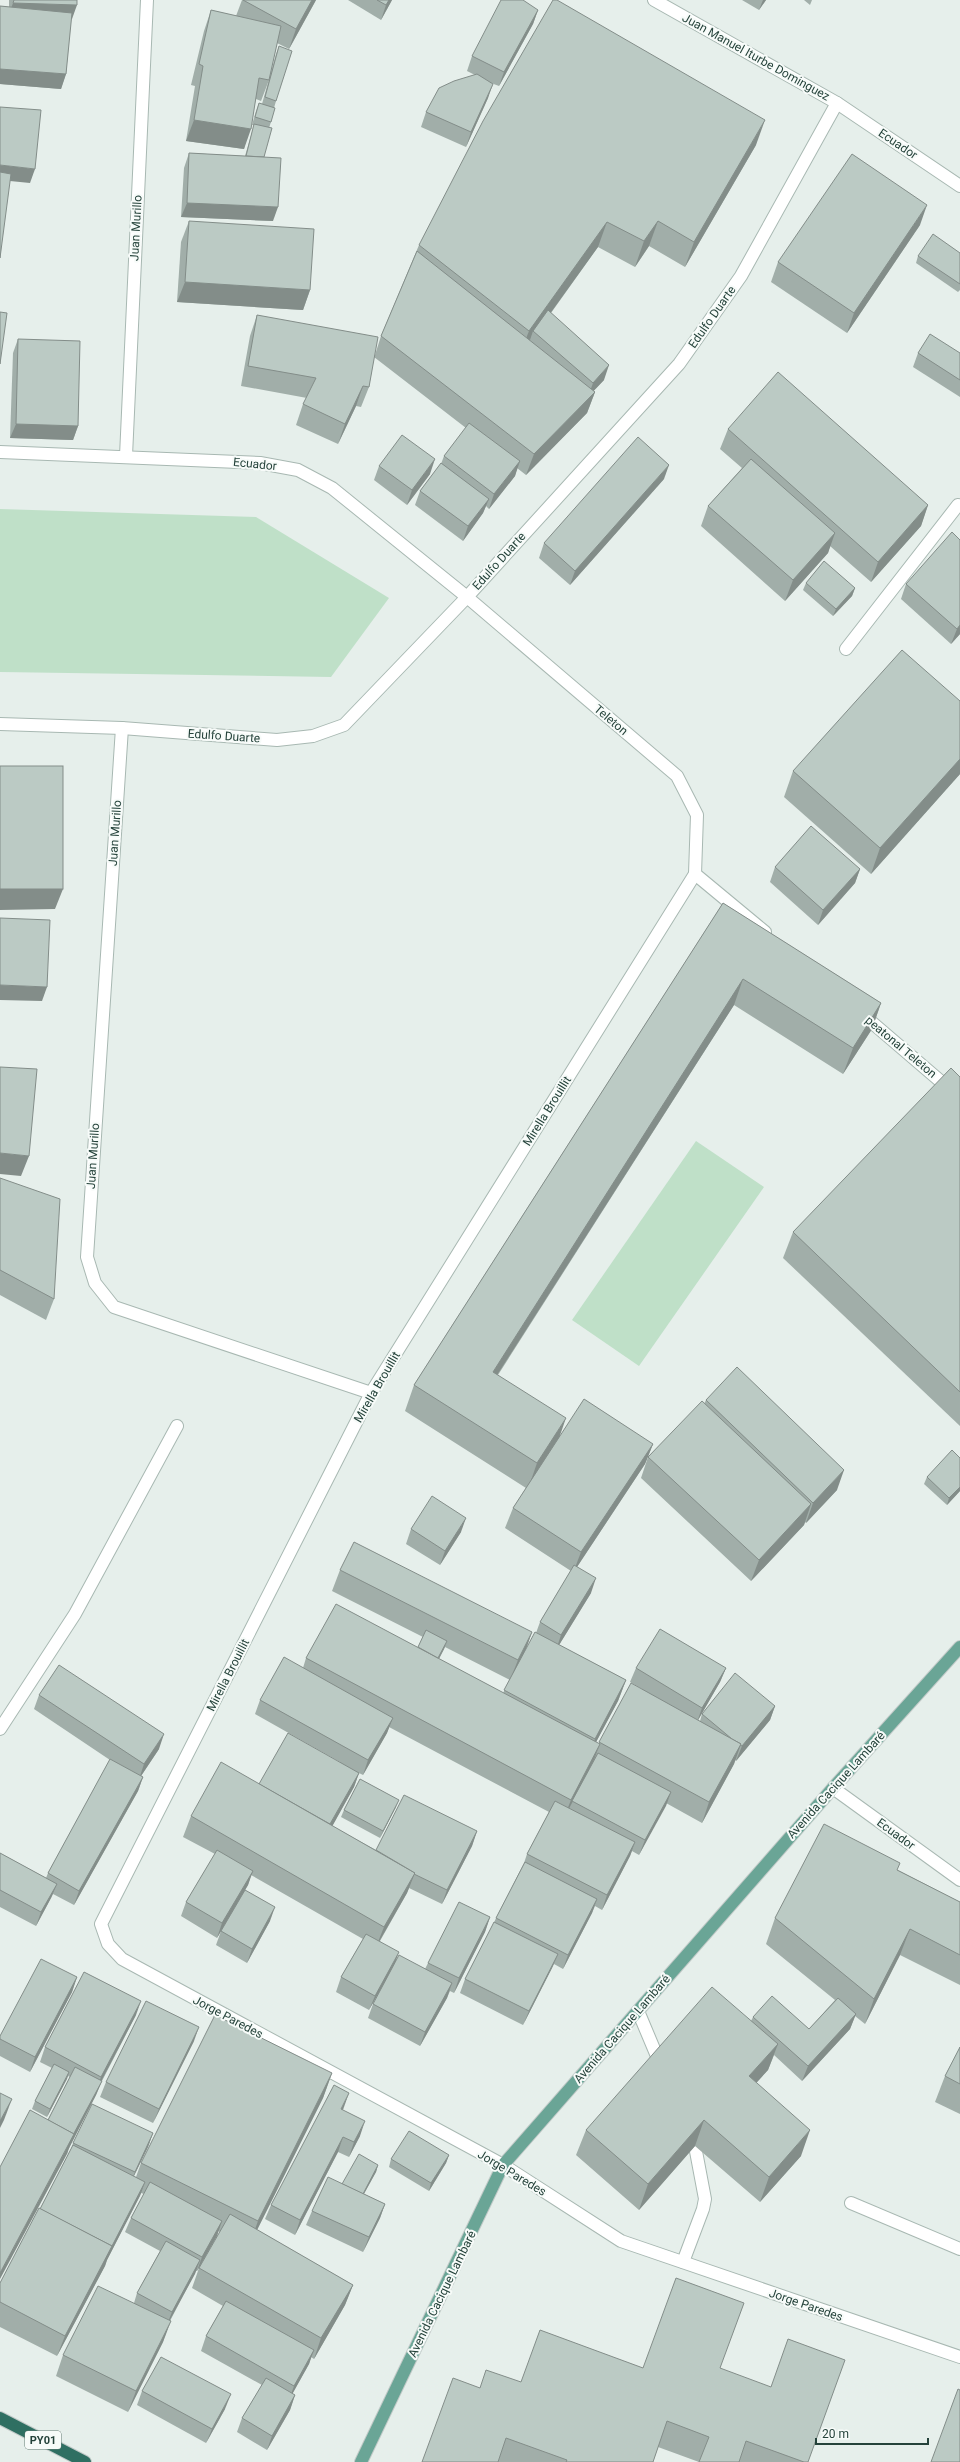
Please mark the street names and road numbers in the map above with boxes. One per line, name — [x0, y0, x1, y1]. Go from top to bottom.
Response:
street label: Juan Manuel Iturbe Dominguez — [680, 11, 832, 103]
street label: Ecuador — [876, 126, 920, 162]
street label: Juan Murillo — [127, 194, 145, 261]
street label: Edulfo Duarte — [685, 283, 739, 351]
street label: Ecuador — [232, 455, 278, 473]
street label: Edulfo Duarte — [469, 529, 529, 593]
street label: Teleton — [591, 702, 631, 738]
street label: Edulfo Duarte — [187, 726, 261, 746]
street label: Juan Murillo — [106, 799, 124, 866]
street label: peatonal Teleton — [863, 1013, 939, 1081]
street label: Mirella Brouillit — [520, 1074, 574, 1148]
street label: Juan Murillo — [84, 1122, 102, 1189]
street label: Mirella Brouillit — [351, 1349, 403, 1425]
street label: Mirella Brouillit — [204, 1636, 252, 1714]
street label: Avenida Cacique Lambaré — [784, 1729, 888, 1841]
street label: Ecuador — [874, 1815, 918, 1853]
street label: Avenida Cacique Lambaré — [571, 1972, 673, 2086]
street label: Jorge Paredes — [191, 1993, 265, 2041]
street label: Jorge Paredes — [475, 2147, 549, 2199]
street label: Avenida Cacique Lambaré — [405, 2229, 479, 2359]
street label: Jorge Paredes — [767, 2286, 845, 2324]
road number: PY01 — [25, 2431, 61, 2449]

